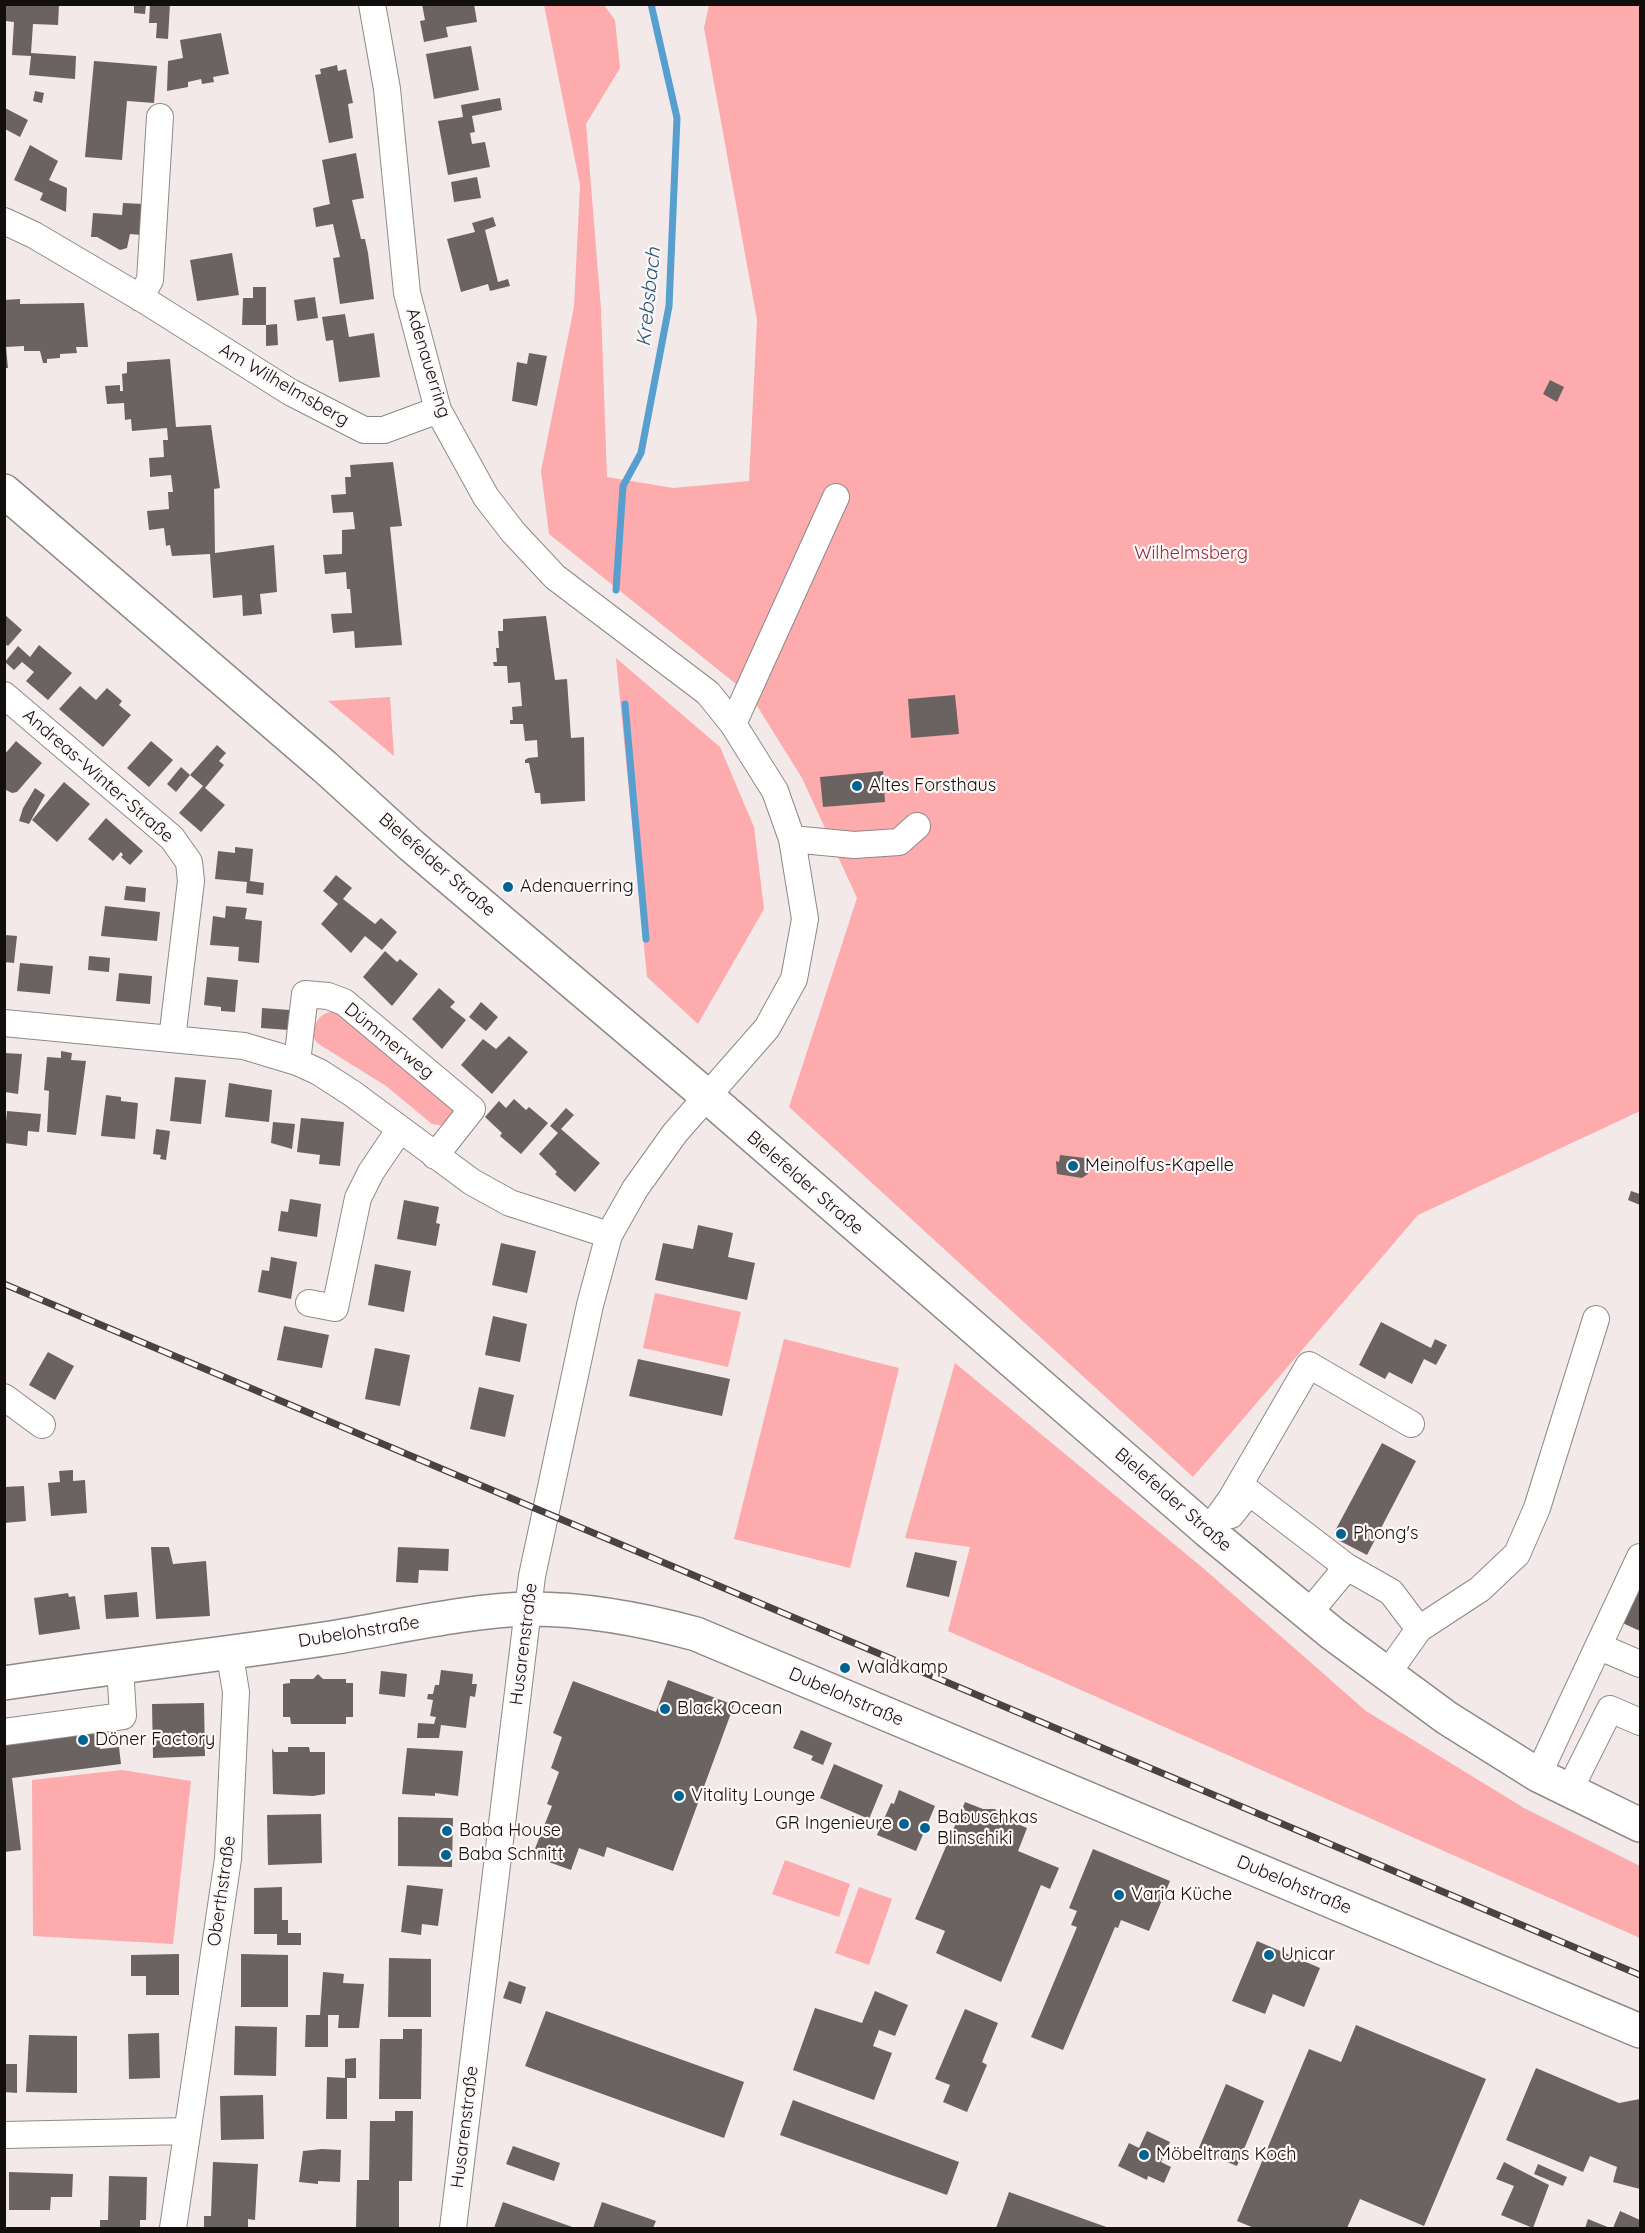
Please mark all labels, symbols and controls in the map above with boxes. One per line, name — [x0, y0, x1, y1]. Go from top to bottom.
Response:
water label: Krebsbach — [632, 246, 666, 348]
street label: Adenauerring — [401, 306, 455, 420]
street label: Am Wilhelmsberg — [215, 339, 353, 431]
park label: Wilhelmsberg — [1134, 543, 1248, 565]
street label: Andreas-Winter-Straße — [18, 705, 178, 847]
place label: Altes Forsthaus — [869, 775, 996, 797]
marker: Altes Forsthaus — [850, 779, 864, 793]
street label: Bielefelder Straße — [374, 808, 500, 922]
place label: Adenauerring — [520, 876, 634, 898]
marker: Adenauerring — [501, 880, 515, 894]
street label: Dümmerweg — [340, 998, 438, 1084]
street label: Bielefelder Straße — [742, 1126, 868, 1240]
place label: Meinolfus-Kapelle — [1085, 1155, 1234, 1177]
marker: Meinolfus-Kapelle — [1066, 1159, 1080, 1173]
street label: Bielefelder Straße — [1110, 1443, 1236, 1557]
place label: Phong's — [1353, 1523, 1418, 1545]
marker: Phong's — [1334, 1527, 1348, 1541]
street label: Husarenstraße — [506, 1582, 542, 1706]
street label: Dubelohstraße — [297, 1612, 421, 1652]
place label: Waldkamp — [857, 1657, 948, 1679]
marker: Waldkamp — [838, 1661, 852, 1675]
street label: Dubelohstraße — [785, 1663, 907, 1731]
place label: Black Ocean — [677, 1698, 782, 1720]
marker: Black Ocean — [658, 1702, 672, 1716]
place label: Döner Factory — [95, 1729, 215, 1751]
marker: Döner Factory — [76, 1733, 90, 1747]
place label: Vitality Lounge — [691, 1785, 815, 1807]
marker: Vitality Lounge — [672, 1789, 686, 1803]
place label: Babuschkas Blinschiki — [937, 1807, 1038, 1850]
place label: GR Ingenieure — [775, 1813, 892, 1835]
marker: GR Ingenieure — [897, 1817, 911, 1831]
place label: Baba House — [459, 1820, 561, 1842]
marker: Babuschkas Blinschiki — [918, 1821, 932, 1835]
marker: Baba House — [440, 1824, 454, 1838]
street label: Oberthstraße — [204, 1834, 240, 1948]
place label: Baba Schnitt — [458, 1844, 563, 1866]
marker: Baba Schnitt — [439, 1848, 453, 1862]
street label: Dubelohstraße — [1233, 1851, 1355, 1919]
place label: Varia Küche — [1131, 1884, 1232, 1906]
marker: Varia Küche — [1112, 1888, 1126, 1902]
place label: Unicar — [1281, 1944, 1335, 1966]
marker: Unicar — [1262, 1948, 1276, 1962]
street label: Husarenstraße — [447, 2065, 483, 2189]
place label: Möbeltrans Koch — [1156, 2144, 1297, 2166]
marker: Möbeltrans Koch — [1137, 2148, 1151, 2162]

